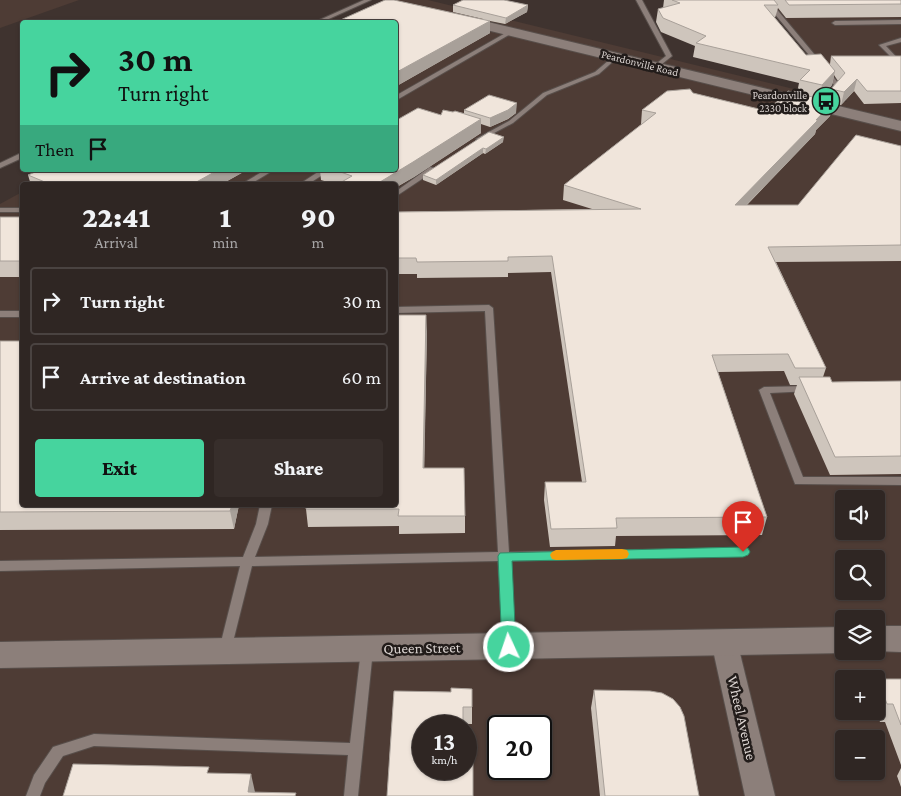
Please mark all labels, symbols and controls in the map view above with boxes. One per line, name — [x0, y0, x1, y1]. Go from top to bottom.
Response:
icon: right — [35, 40, 100, 105]
text: 30 m — [118, 40, 193, 79]
street label: Peardonville Road — [600, 48, 680, 78]
text: Turn right — [118, 81, 209, 106]
bus stop icon: Peardonville 2330 block — [811, 86, 841, 116]
place label: Peardonville 2330 block — [752, 89, 808, 114]
icon: arrive — [84, 135, 112, 163]
text: Then — [35, 139, 74, 160]
text: 22:41 — [82, 200, 150, 233]
text: 1 — [219, 200, 231, 233]
text: 90 — [300, 200, 336, 233]
text: Arrival — [94, 234, 138, 251]
text: min — [212, 234, 238, 251]
text: m — [312, 234, 324, 251]
icon: right — [37, 287, 65, 315]
text: Turn right — [80, 291, 165, 312]
text: 30 m — [342, 291, 381, 312]
icon: arrive — [37, 363, 65, 391]
text: Arrive at destination — [80, 367, 246, 388]
text: 60 m — [342, 367, 381, 388]
button: Exit — [35, 439, 204, 497]
button: Share — [214, 439, 383, 497]
map controls — [835, 490, 885, 780]
button: sound — [835, 490, 885, 540]
pin — [722, 501, 764, 552]
icon: arrive — [729, 508, 757, 536]
button: search — [835, 550, 885, 600]
button: layers — [835, 610, 885, 660]
position arrow — [482, 620, 534, 672]
street label: Queen Street — [383, 639, 462, 657]
button: + — [835, 670, 885, 720]
street label: Wheel Avenue — [725, 674, 760, 762]
speed limit sign: 20 — [487, 715, 552, 780]
text: 13 — [434, 728, 455, 755]
button: − — [835, 730, 885, 780]
text: km/h — [432, 753, 457, 767]

